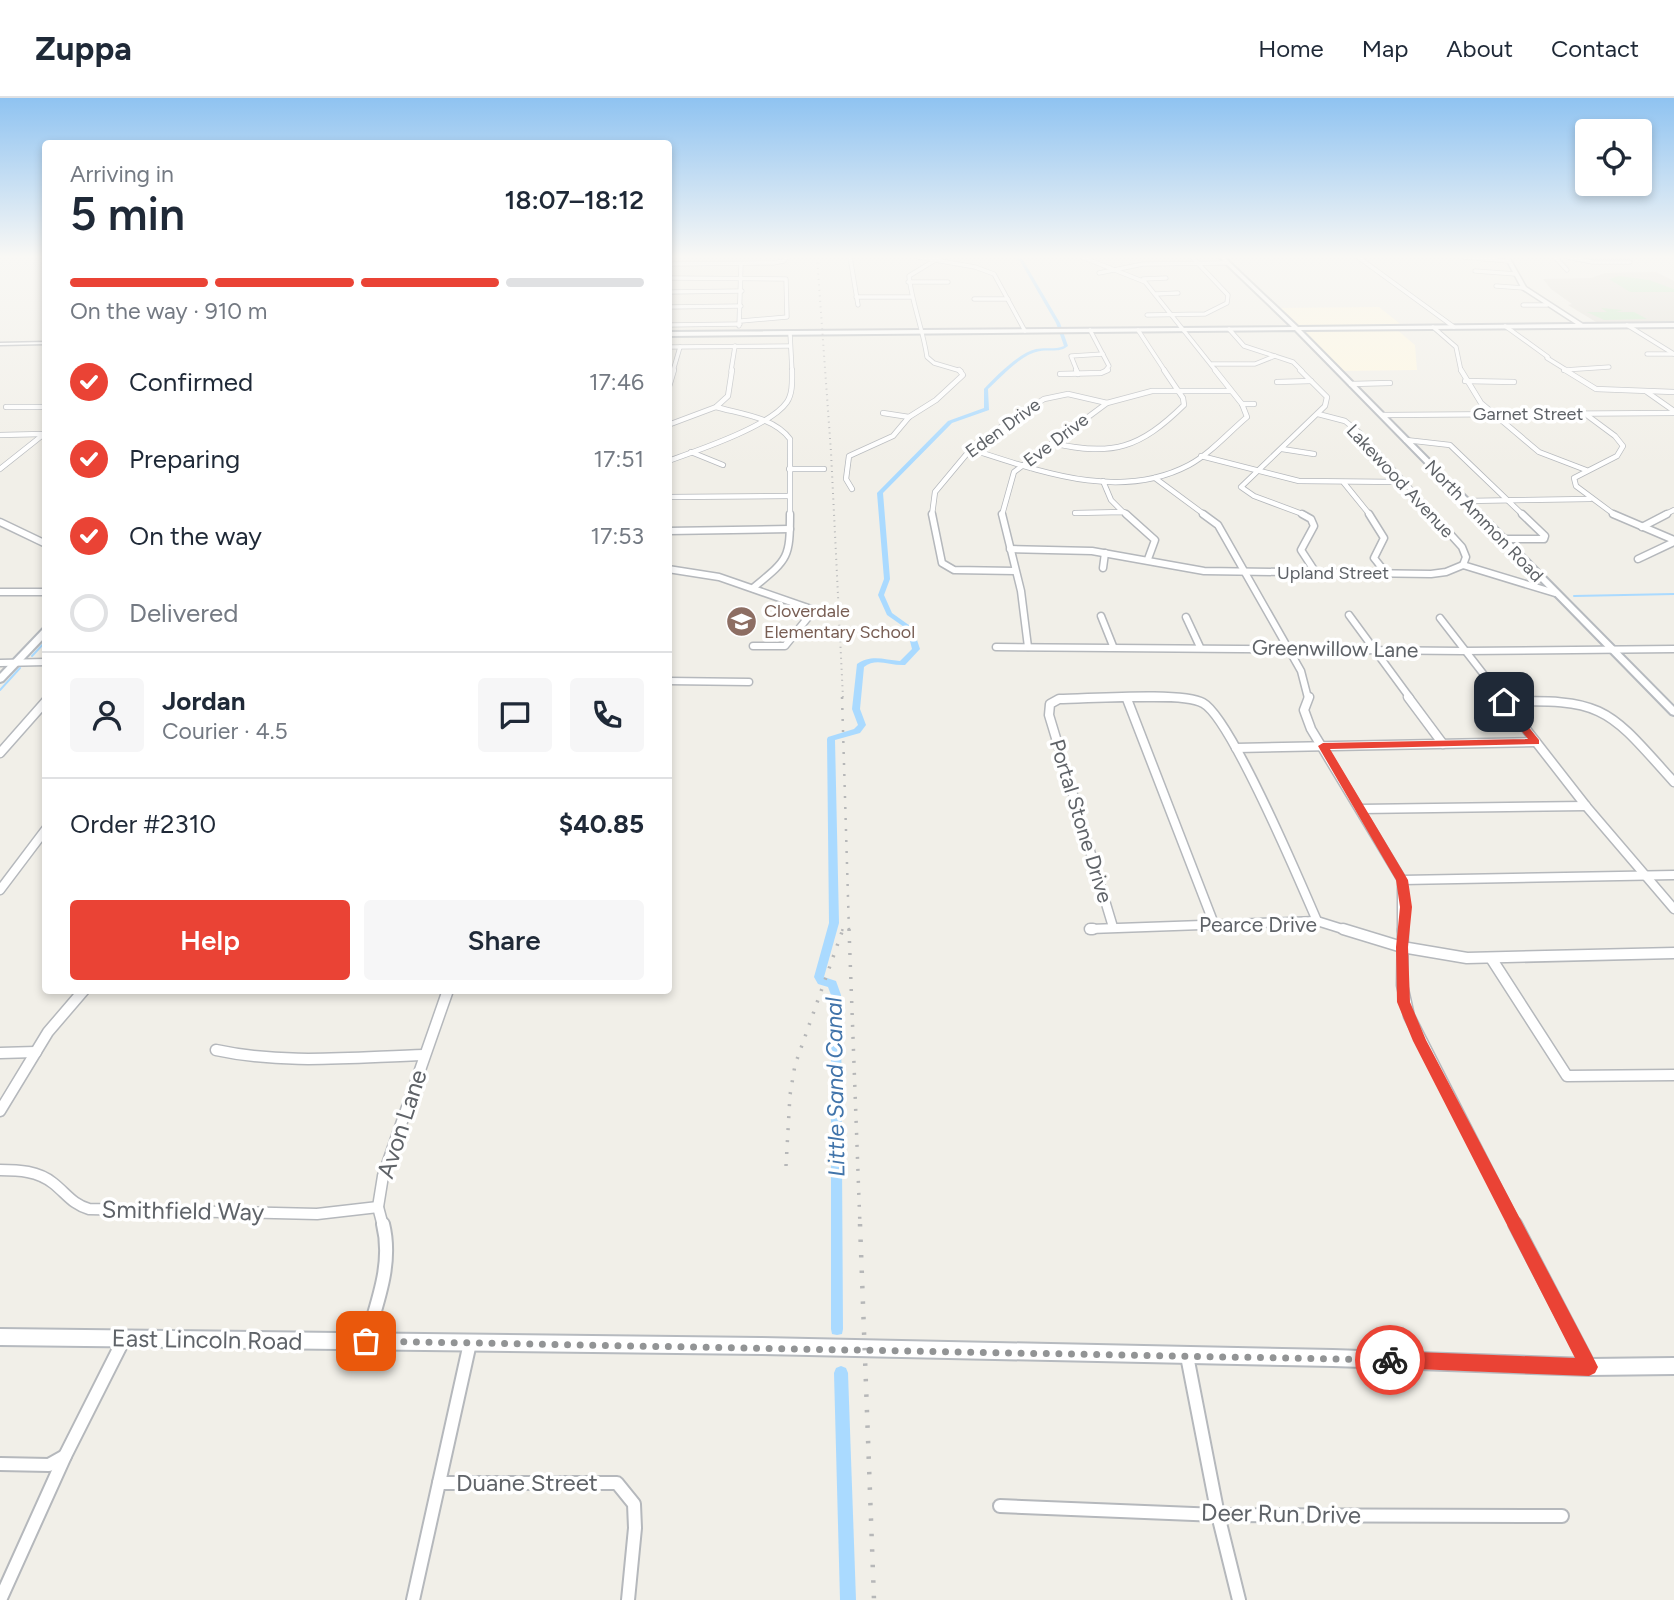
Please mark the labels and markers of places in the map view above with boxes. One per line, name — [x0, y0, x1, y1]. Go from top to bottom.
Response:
place label: Cloverdale Elementary School — [764, 600, 915, 643]
school or university icon: Cloverdale Elementary School — [724, 604, 758, 638]
pin — [1474, 672, 1534, 732]
pin — [336, 1311, 396, 1371]

